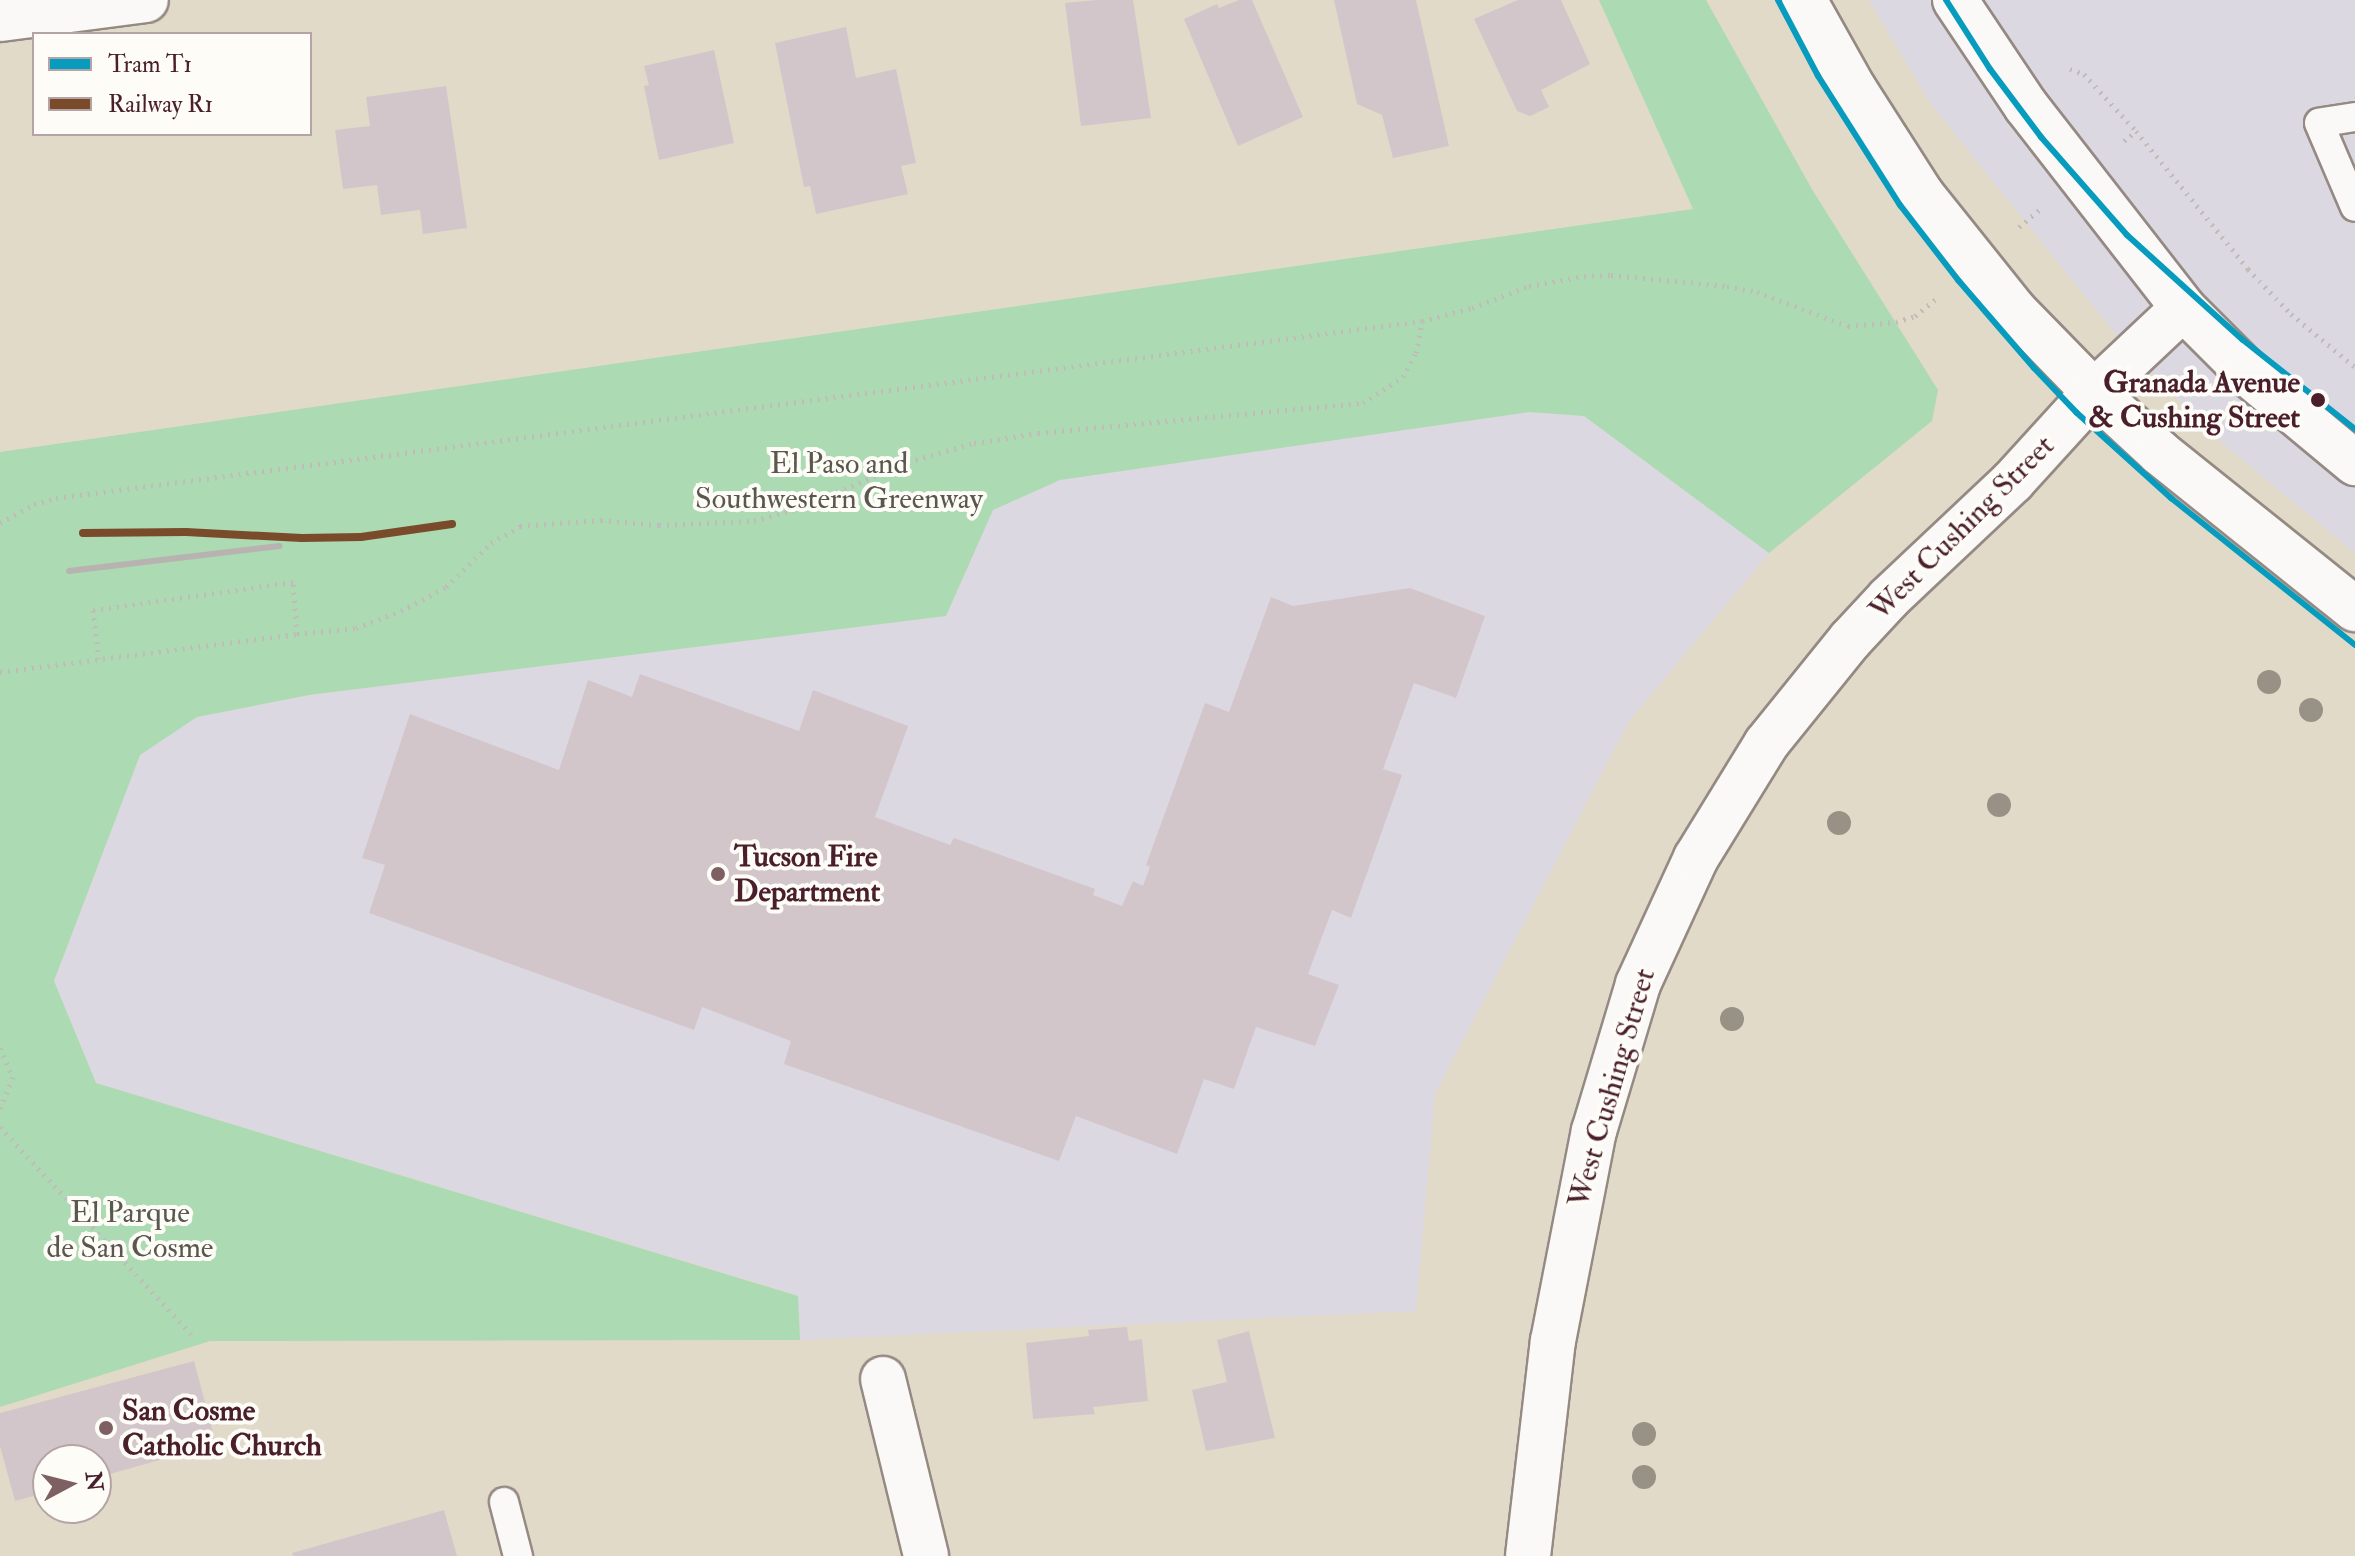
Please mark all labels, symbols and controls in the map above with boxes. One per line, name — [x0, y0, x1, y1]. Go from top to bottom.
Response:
legend — [32, 32, 312, 136]
text: Tram T1 — [108, 49, 192, 80]
text: Railway R1 — [108, 89, 213, 120]
place label: Granada Avenue & Cushing Street — [2089, 365, 2300, 436]
marker: Granada Avenue & Cushing Street — [2307, 389, 2329, 411]
street label: West Cushing Street — [1862, 428, 2062, 628]
park label: El Paso and Southwestern Greenway — [695, 446, 983, 516]
place label: Tucson Fire Department — [734, 839, 880, 910]
marker: Tucson Fire Department — [709, 865, 727, 883]
street label: West Cushing Street — [1561, 964, 1663, 1212]
park label: El Parque de San Cosme — [47, 1195, 213, 1266]
place label: San Cosme Catholic Church — [122, 1393, 322, 1464]
marker: San Cosme Catholic Church — [97, 1419, 115, 1437]
north arrow — [32, 1444, 112, 1524]
text: N — [79, 1470, 109, 1493]

